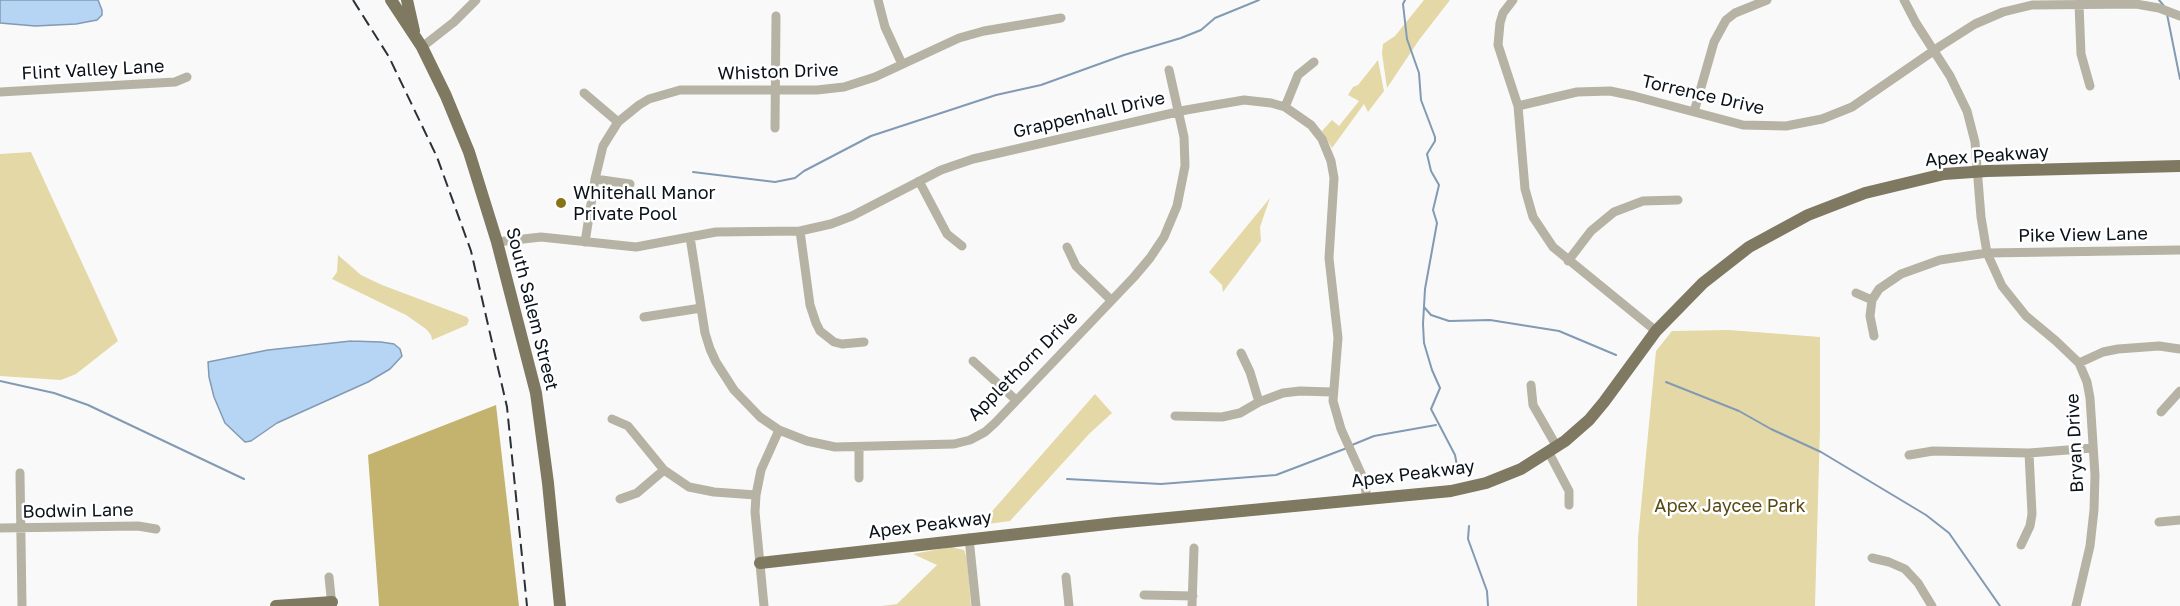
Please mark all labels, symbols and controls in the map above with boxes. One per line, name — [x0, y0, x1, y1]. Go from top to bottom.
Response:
street label: Flint Valley Lane — [21, 55, 165, 85]
street label: Whiston Drive — [717, 59, 839, 85]
street label: Torrence Drive — [1640, 70, 1766, 120]
street label: Grappenhall Drive — [1011, 87, 1167, 143]
street label: Apex Peakway — [1924, 141, 2050, 171]
place label: Whitehall Manor Private Pool — [573, 182, 716, 224]
marker: Whitehall Manor Private Pool — [554, 196, 568, 210]
street label: Pike View Lane — [2018, 223, 2148, 247]
street label: South Salem Street — [501, 225, 563, 393]
street label: Applethorn Drive — [964, 307, 1082, 425]
street label: Bryan Drive — [2062, 393, 2088, 493]
street label: Apex Peakway — [1350, 456, 1476, 492]
park label: Apex Jaycee Park — [1654, 495, 1806, 517]
street label: Bodwin Lane — [22, 499, 134, 523]
street label: Apex Peakway — [867, 507, 993, 543]

